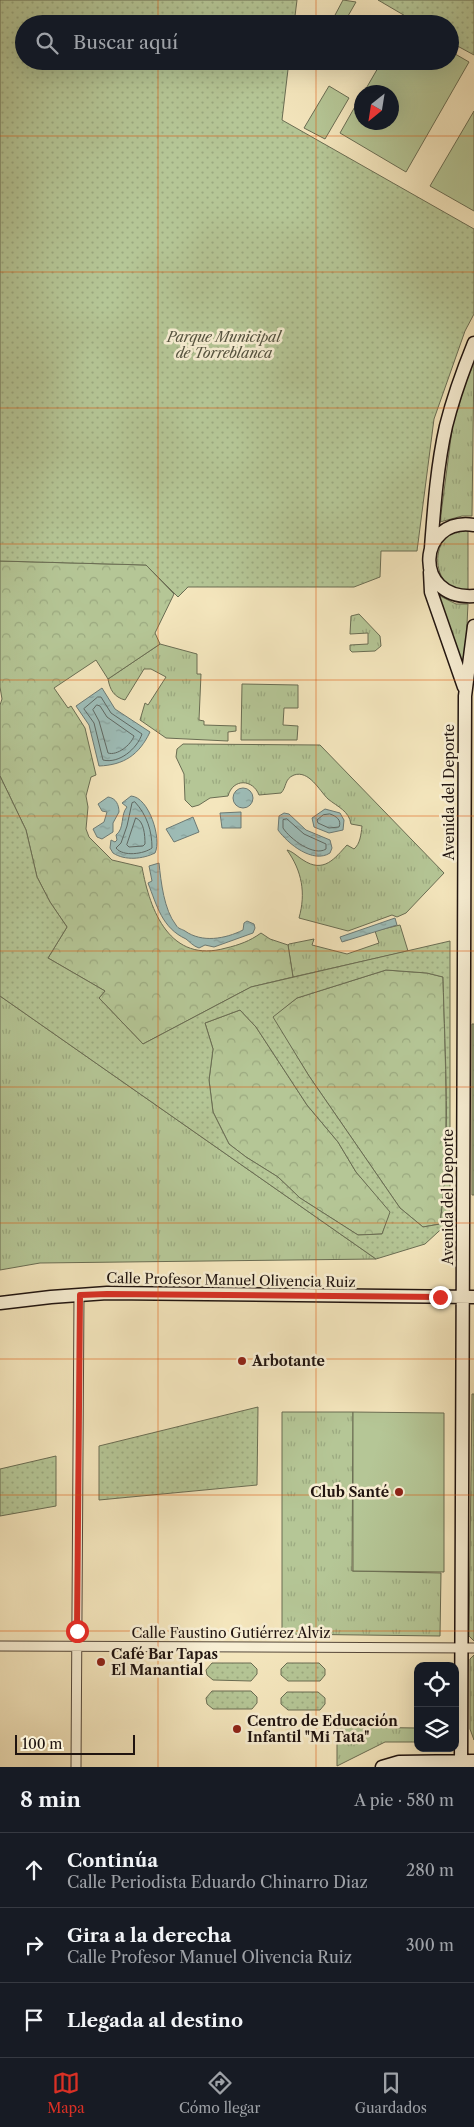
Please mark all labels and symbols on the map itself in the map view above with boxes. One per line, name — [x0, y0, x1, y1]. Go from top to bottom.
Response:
north arrow — [354, 85, 399, 130]
park label: Parque Municipal de Torreblanca — [166, 328, 282, 362]
street label: Avenida del Deporte — [440, 724, 458, 861]
street label: Avenida del Deporte — [439, 1129, 457, 1266]
street label: Calle Profesor Manuel Olivencia Ruiz — [106, 1269, 356, 1291]
route end — [429, 1286, 452, 1309]
place label: Arbotante — [251, 1352, 325, 1370]
marker: Arbotante — [236, 1355, 248, 1367]
place label: Club Santé — [310, 1483, 389, 1501]
marker: Club Santé — [393, 1486, 405, 1498]
route start — [66, 1620, 89, 1643]
street label: Calle Faustino Gutiérrez Alviz — [131, 1624, 331, 1642]
place label: Café Bar Tapas El Manantial — [111, 1645, 218, 1679]
marker: Café Bar Tapas El Manantial — [95, 1656, 107, 1668]
place label: Centro de Educación Infantil "Mi Tata" — [247, 1712, 398, 1746]
marker: Centro de Educación Infantil "Mi Tata" — [231, 1723, 243, 1735]
scale bar — [15, 1732, 135, 1755]

